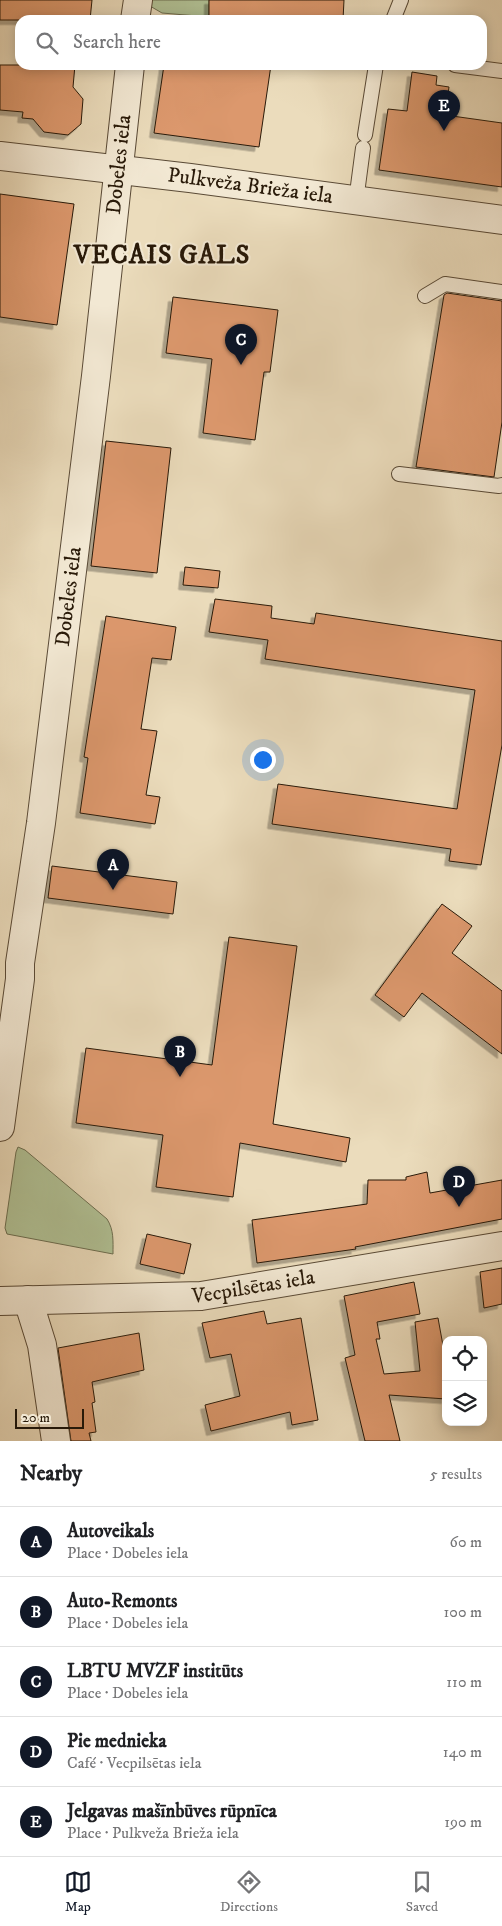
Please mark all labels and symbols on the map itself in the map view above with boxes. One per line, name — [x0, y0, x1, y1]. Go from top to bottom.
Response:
pin: E — [428, 90, 460, 131]
street label: Dobeles iela — [101, 113, 137, 216]
street label: Pulkveža Brieža iela — [166, 162, 335, 210]
district label: VECAIS GALS — [73, 239, 250, 272]
pin: C — [225, 324, 257, 365]
street label: Dobeles iela — [50, 545, 88, 648]
your location — [250, 747, 276, 773]
pin: A — [97, 849, 129, 890]
pin: B — [164, 1036, 196, 1077]
pin: D — [443, 1166, 475, 1207]
street label: Vecpilsētas iela — [190, 1264, 317, 1309]
scale bar — [15, 1406, 84, 1429]

